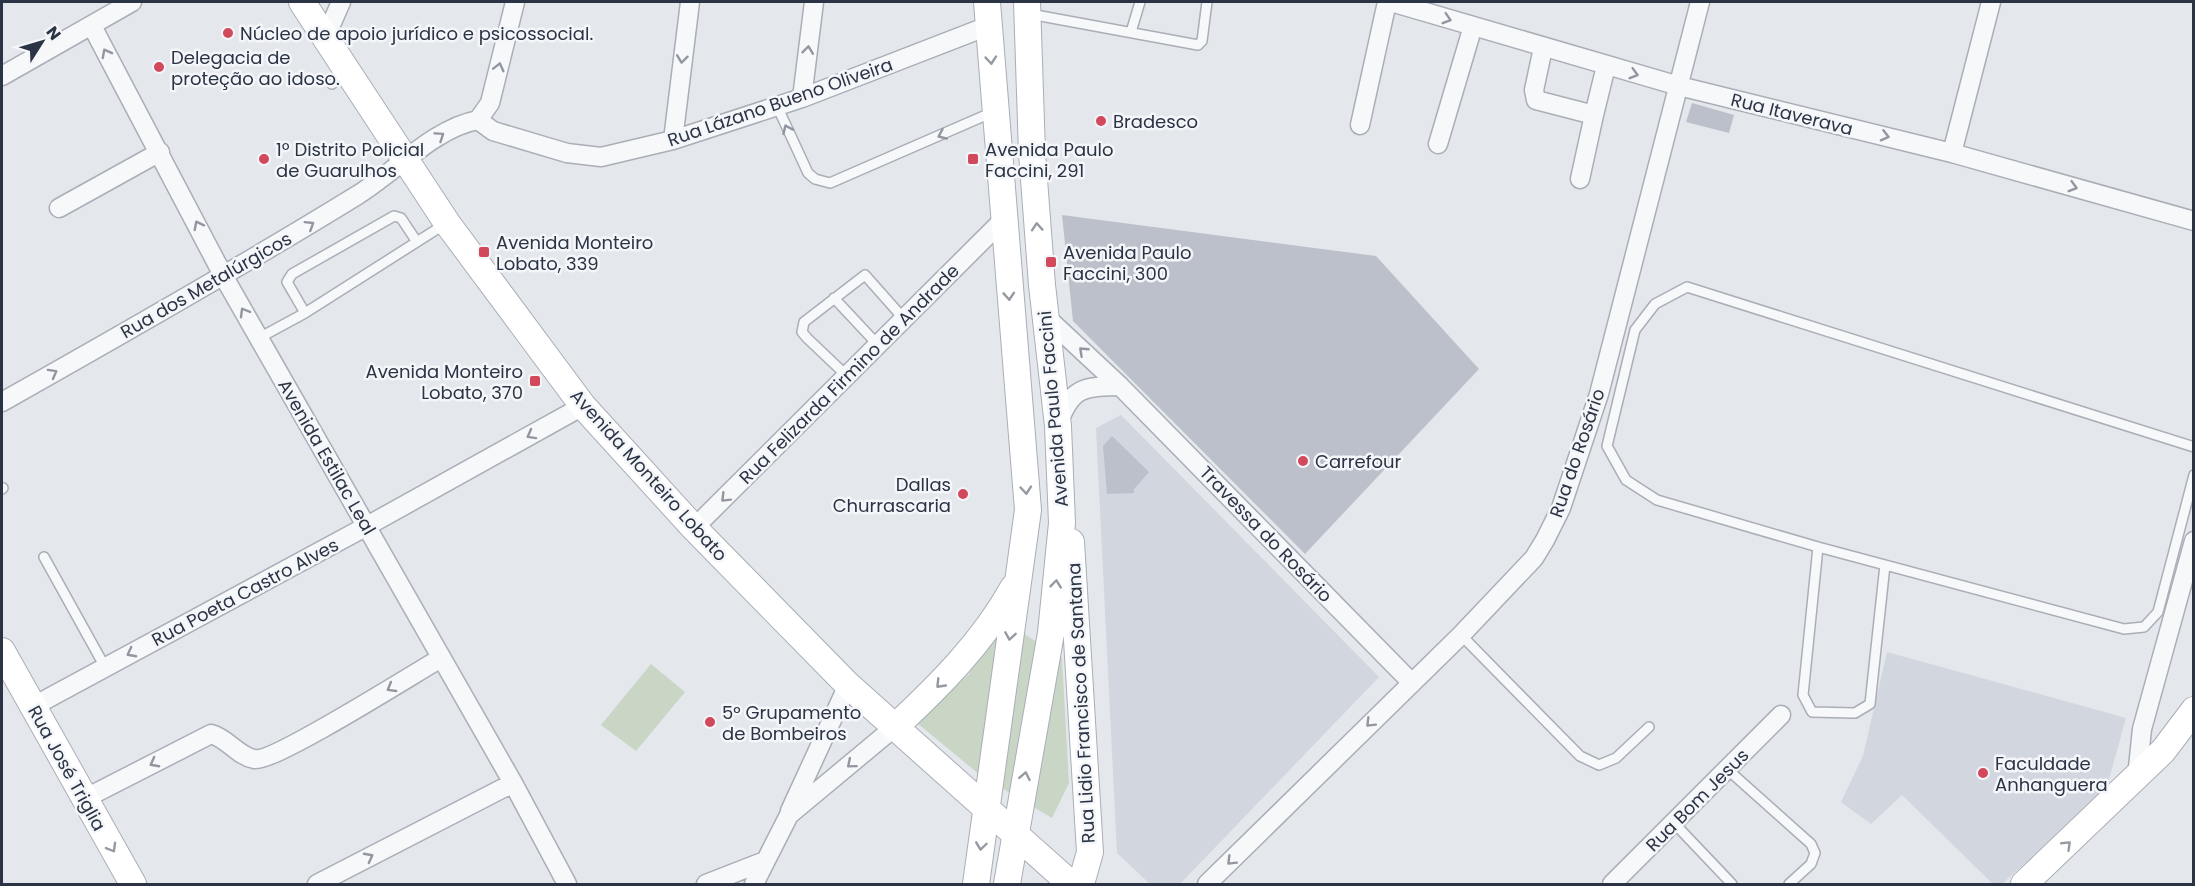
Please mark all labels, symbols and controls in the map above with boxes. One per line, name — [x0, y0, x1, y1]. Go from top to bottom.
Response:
one-way arrow — [1441, 11, 1452, 24]
north arrow — [12, 12, 72, 72]
place label: Núcleo de apoio jurídico e psicossocial. — [240, 21, 593, 46]
text: N — [41, 22, 66, 45]
marker: Núcleo de apoio jurídico e psicossocial. — [221, 26, 235, 40]
place label: Delegacia de proteção ao idoso. — [171, 45, 340, 91]
one-way arrow — [801, 45, 814, 54]
one-way arrow — [102, 49, 113, 59]
street label: Rua Lázano Bueno Oliveira — [664, 52, 896, 152]
one-way arrow — [676, 55, 688, 64]
one-way arrow — [984, 55, 997, 64]
marker: Delegacia de proteção ao idoso. — [152, 60, 166, 74]
one-way arrow — [492, 62, 505, 72]
one-way arrow — [1628, 67, 1639, 79]
street label: Rua Itaverava — [1728, 87, 1856, 141]
place label: Bradesco — [1113, 109, 1198, 134]
marker: Bradesco — [1094, 114, 1108, 128]
one-way arrow — [782, 125, 794, 136]
one-way arrow — [937, 127, 948, 139]
one-way arrow — [1879, 129, 1889, 142]
one-way arrow — [433, 132, 444, 143]
place label: 1º Distrito Policial de Guarulhos — [276, 137, 424, 183]
place label: Avenida Paulo Faccini, 291 — [985, 137, 1114, 183]
marker: 1º Distrito Policial de Guarulhos — [257, 152, 271, 166]
marker: Avenida Paulo Faccini, 291 — [966, 152, 980, 166]
one-way arrow — [2067, 180, 2078, 192]
one-way arrow — [304, 220, 314, 232]
one-way arrow — [193, 221, 205, 232]
one-way arrow — [1031, 222, 1044, 231]
street label: Rua dos Metalúrgicos — [116, 226, 296, 344]
place label: Avenida Monteiro Lobato, 339 — [496, 230, 653, 276]
place label: Avenida Paulo Faccini, 300 — [1063, 240, 1192, 286]
marker: Avenida Monteiro Lobato, 339 — [477, 245, 491, 259]
marker: Avenida Paulo Faccini, 300 — [1044, 255, 1058, 269]
street label: Rua Felizarda Firmino de Andrade — [733, 258, 965, 490]
one-way arrow — [1002, 292, 1015, 301]
one-way arrow — [240, 308, 251, 318]
street label: Avenida Paulo Faccini — [1032, 310, 1074, 508]
one-way arrow — [1079, 347, 1090, 358]
place label: Avenida Monteiro Lobato, 370 — [366, 359, 523, 405]
one-way arrow — [46, 369, 57, 380]
marker: Avenida Monteiro Lobato, 370 — [528, 374, 542, 388]
street label: Avenida Estilac Leal — [272, 375, 382, 539]
street label: Avenida Monteiro Lobato — [565, 383, 733, 567]
street label: Rua do Rosário — [1543, 385, 1611, 521]
one-way arrow — [527, 428, 538, 439]
place label: Carrefour — [1315, 449, 1402, 474]
marker: Carrefour — [1296, 454, 1310, 468]
street label: Travessa do Rosário — [1194, 460, 1338, 608]
place label: Dallas Churrascaria — [833, 472, 951, 518]
one-way arrow — [1019, 486, 1032, 495]
marker: Dallas Churrascaria — [956, 487, 970, 501]
one-way arrow — [721, 491, 731, 502]
street label: Rua Poeta Castro Alves — [147, 532, 343, 652]
street label: Rua Lidio Francisco de Santana — [1061, 562, 1101, 844]
one-way arrow — [1049, 579, 1062, 588]
one-way arrow — [1004, 631, 1016, 640]
one-way arrow — [127, 646, 137, 657]
one-way arrow — [936, 678, 947, 688]
one-way arrow — [387, 681, 397, 693]
place label: 5° Grupamento de Bombeiros — [722, 700, 861, 746]
street label: Rua José Triglia — [22, 701, 112, 835]
marker: 5° Grupamento de Bombeiros — [703, 715, 717, 729]
one-way arrow — [1366, 716, 1377, 727]
street label: Rua Bom Jesus — [1640, 743, 1754, 857]
place label: Faculdade Anhanguera — [1995, 751, 2108, 797]
one-way arrow — [150, 756, 160, 767]
one-way arrow — [847, 756, 858, 767]
marker: Faculdade Anhanguera — [1976, 766, 1990, 780]
one-way arrow — [1018, 772, 1031, 782]
one-way arrow — [975, 841, 987, 851]
one-way arrow — [2060, 841, 2071, 852]
one-way arrow — [105, 842, 116, 853]
one-way arrow — [363, 853, 374, 865]
one-way arrow — [1228, 853, 1239, 864]

